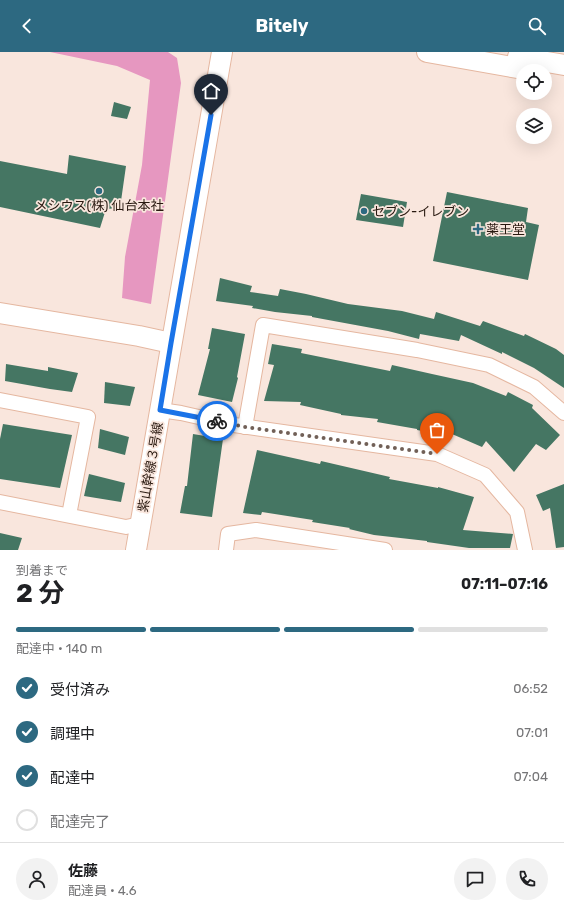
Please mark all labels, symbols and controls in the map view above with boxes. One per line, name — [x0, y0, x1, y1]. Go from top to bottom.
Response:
icon: back — [16, 15, 38, 37]
text: Bitely — [256, 15, 308, 37]
icon: search — [526, 15, 548, 37]
map controls — [516, 64, 552, 144]
button: locate — [516, 64, 552, 100]
pin — [194, 74, 228, 115]
icon: home — [200, 80, 222, 102]
button: layers — [516, 108, 552, 144]
marker: メシウス(株) 仙台本社 — [94, 186, 104, 196]
place label: メシウス(株) 仙台本社 — [35, 198, 164, 213]
place label: セブン-イレブン — [372, 204, 469, 219]
marker: セブン-イレブン — [359, 206, 369, 216]
place label: 薬王堂 — [486, 222, 525, 237]
marker: 薬王堂 — [473, 224, 483, 234]
courier — [197, 401, 237, 441]
icon: bike — [206, 410, 228, 432]
pin — [420, 413, 454, 454]
icon: bag — [426, 419, 448, 441]
street label: 紫山幹線３号線 — [135, 421, 166, 513]
text: 到着まで — [16, 563, 68, 578]
text: 07:11–07:16 — [461, 575, 548, 593]
text: 2 分 — [16, 578, 64, 609]
text: 配達中 · 140 m — [16, 641, 102, 656]
icon: check — [16, 677, 38, 699]
text: 受付済み — [50, 681, 110, 699]
text: 06:52 — [513, 681, 548, 696]
icon: check — [16, 721, 38, 743]
text: 調理中 — [50, 725, 95, 743]
text: 07:01 — [516, 725, 548, 740]
icon: check — [16, 765, 38, 787]
text: 配達中 — [50, 769, 95, 787]
text: 07:04 — [513, 769, 548, 784]
text: 配達完了 — [50, 813, 110, 831]
button: person — [16, 858, 58, 900]
button: chat — [454, 858, 496, 900]
button: phone — [506, 858, 548, 900]
text: 佐藤 — [68, 862, 98, 880]
text: 配達員 · 4.6 — [68, 883, 137, 898]

